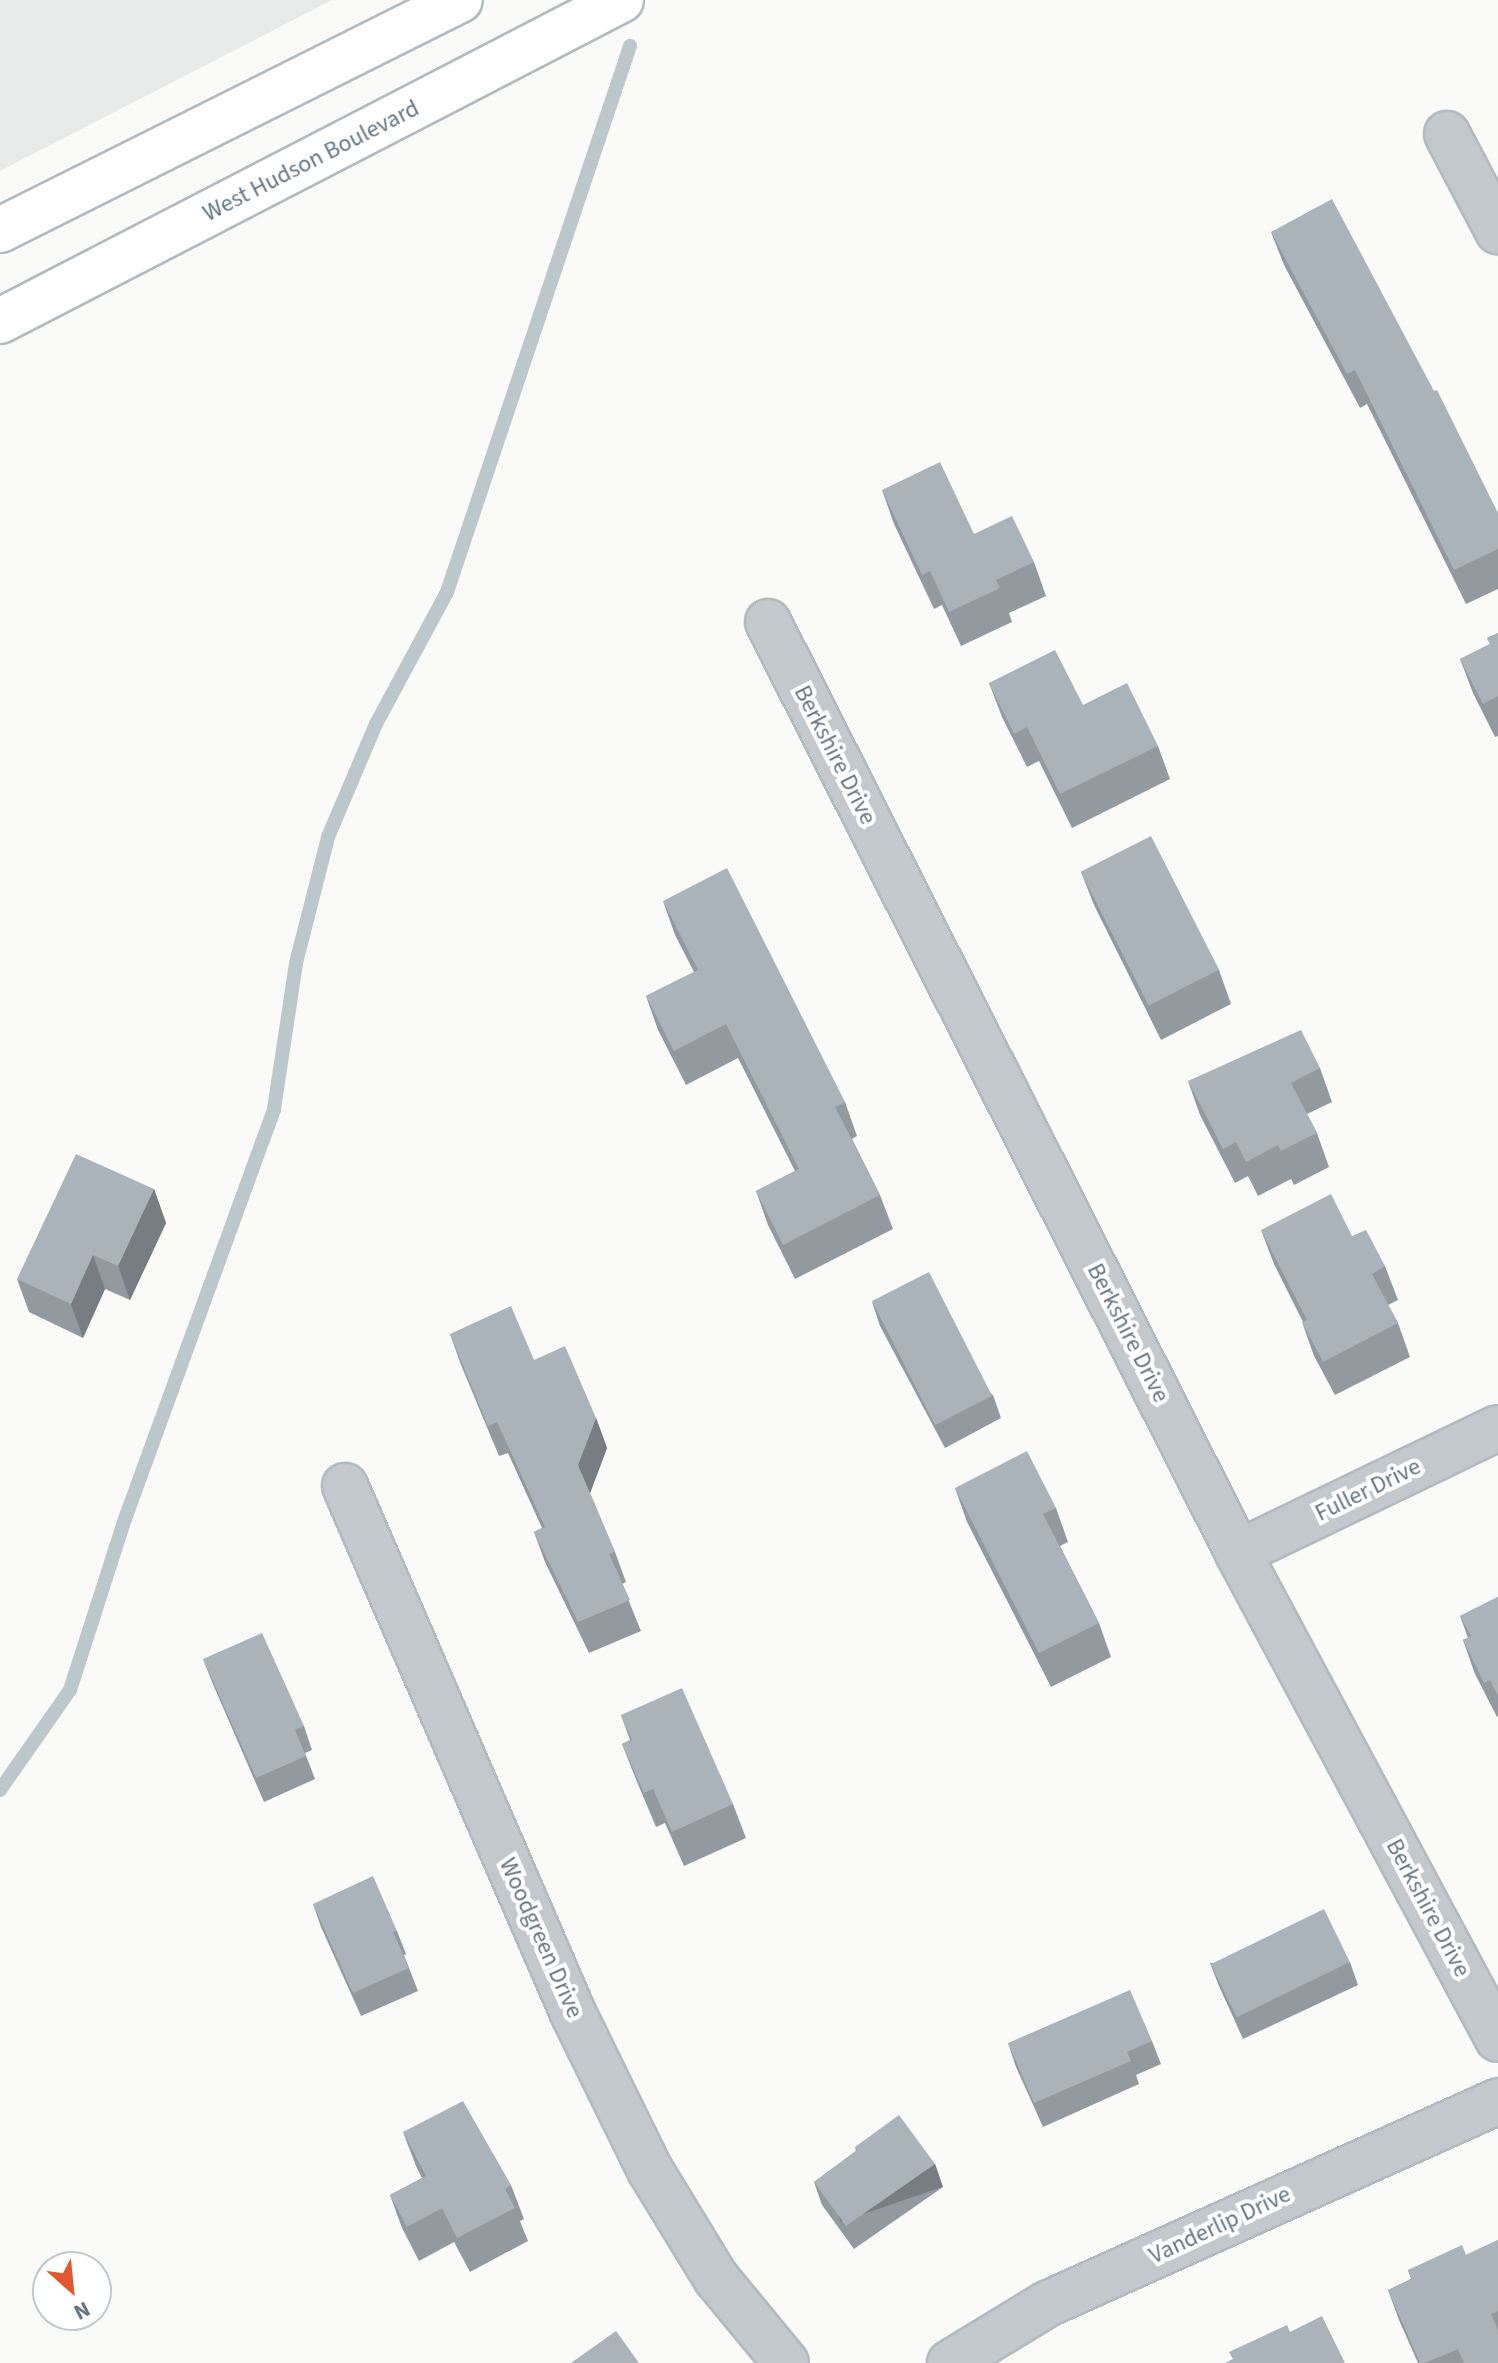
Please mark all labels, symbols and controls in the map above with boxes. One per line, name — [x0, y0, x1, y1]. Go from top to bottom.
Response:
street label: West Hudson Boulevard — [198, 94, 424, 228]
street label: Berkshire Drive — [788, 681, 882, 829]
street label: Berkshire Drive — [1081, 1259, 1175, 1407]
street label: Fuller Drive — [1311, 1452, 1425, 1528]
street label: Berkshire Drive — [1380, 1834, 1476, 1982]
street label: Woodgreen Drive — [493, 1854, 589, 2022]
street label: Vanderlip Drive — [1145, 2180, 1295, 2270]
north arrow — [32, 2251, 112, 2331]
text: N — [68, 2293, 96, 2328]

